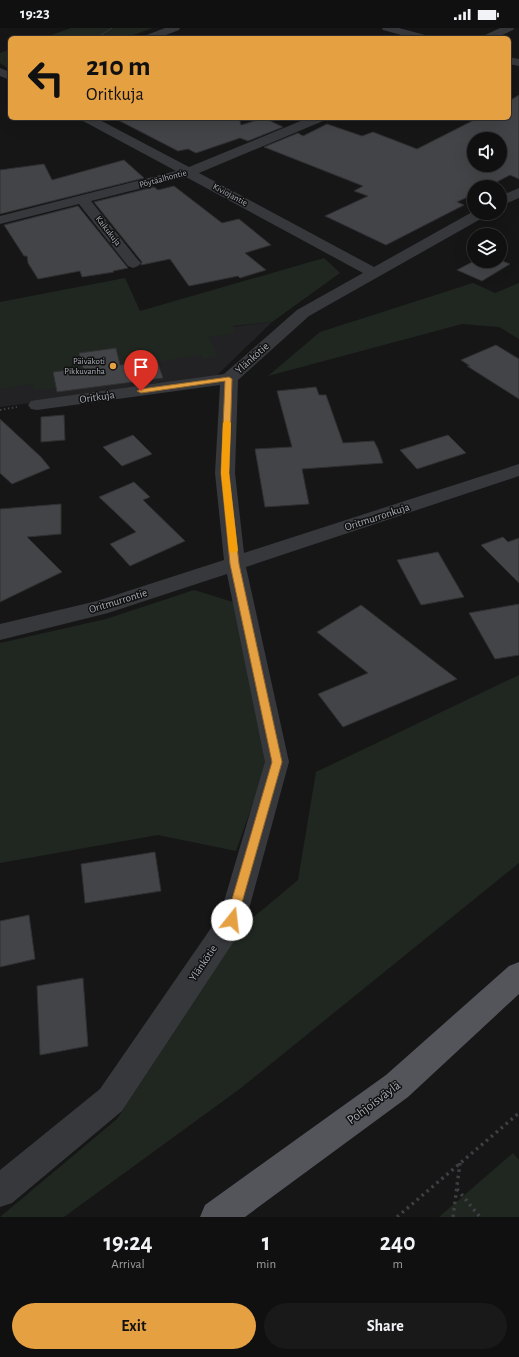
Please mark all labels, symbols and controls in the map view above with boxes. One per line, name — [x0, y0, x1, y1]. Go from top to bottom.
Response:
text: 19:23 — [20, 6, 50, 21]
icon: left — [20, 52, 72, 104]
text: 210 m — [86, 53, 151, 81]
text: Oritkuja — [86, 86, 144, 104]
map controls — [467, 132, 507, 268]
button: sound — [467, 132, 507, 172]
street label: Pöytäalhontie — [138, 168, 188, 190]
button: search — [467, 180, 507, 220]
street label: Kiviojantie — [211, 182, 249, 208]
street label: Kaikukuja — [94, 214, 122, 248]
button: layers — [467, 228, 507, 268]
street label: Ylänkötie — [233, 340, 271, 376]
pin — [124, 350, 158, 391]
icon: arrive — [130, 356, 152, 378]
place label: Päiväkoti Pikkuvanha — [64, 357, 105, 376]
marker: Päiväkoti Pikkuvanha — [108, 361, 118, 371]
street label: Oritkuja — [79, 389, 115, 405]
street label: Oritmurronkuja — [343, 501, 411, 533]
street label: Oritmurrontie — [88, 587, 148, 615]
position arrow — [211, 899, 253, 941]
street label: Ylänkötie — [187, 943, 219, 983]
street label: Pohjoisväylä — [345, 1079, 403, 1127]
text: 19:24 — [103, 1231, 153, 1255]
text: 1 — [262, 1231, 270, 1255]
text: 240 — [380, 1231, 416, 1255]
text: Arrival — [111, 1258, 145, 1271]
text: min — [256, 1258, 276, 1271]
text: m — [392, 1258, 403, 1271]
button: Exit — [12, 1303, 256, 1349]
button: Share — [264, 1303, 507, 1349]

